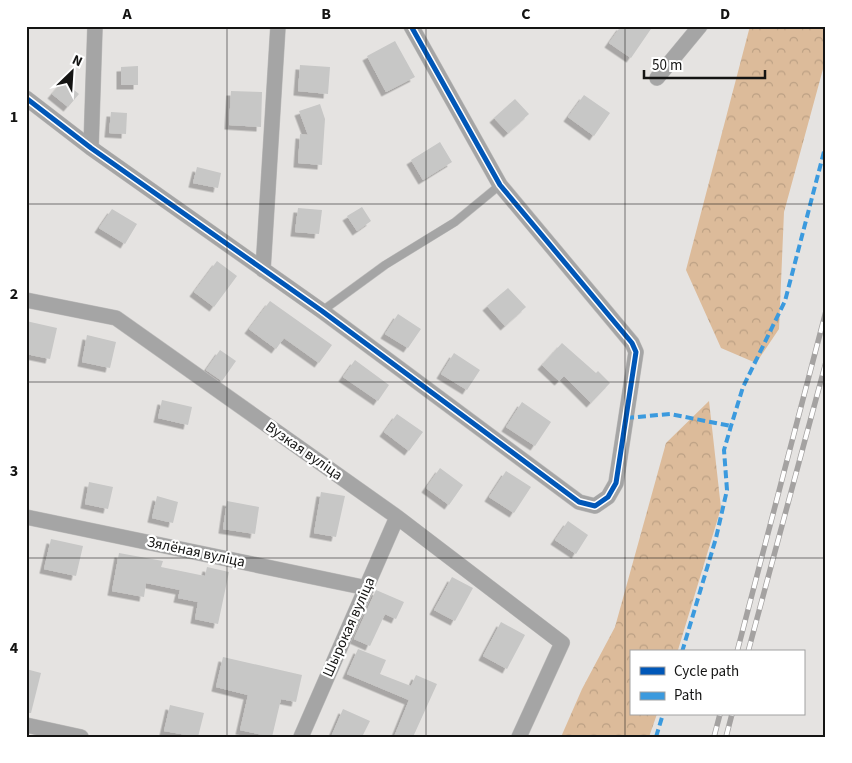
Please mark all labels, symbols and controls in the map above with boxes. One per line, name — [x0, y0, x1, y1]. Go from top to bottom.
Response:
text: A — [121, 3, 132, 25]
text: B — [321, 3, 331, 25]
text: C — [521, 3, 531, 25]
text: D — [720, 3, 730, 25]
north arrow — [48, 48, 98, 98]
scale bar — [644, 48, 766, 80]
text: N — [69, 50, 86, 72]
text: 50 m — [652, 55, 682, 76]
text: 1 — [10, 106, 18, 128]
text: 2 — [10, 283, 18, 305]
street label: Вузкая вуліца — [261, 417, 347, 485]
text: 3 — [10, 460, 18, 482]
street label: Зялёная вуліца — [145, 531, 247, 573]
street label: Шырокая вуліца — [318, 574, 380, 680]
text: 4 — [10, 637, 19, 659]
legend — [630, 650, 804, 716]
text: Cycle path — [674, 661, 739, 682]
text: Path — [674, 685, 702, 706]

